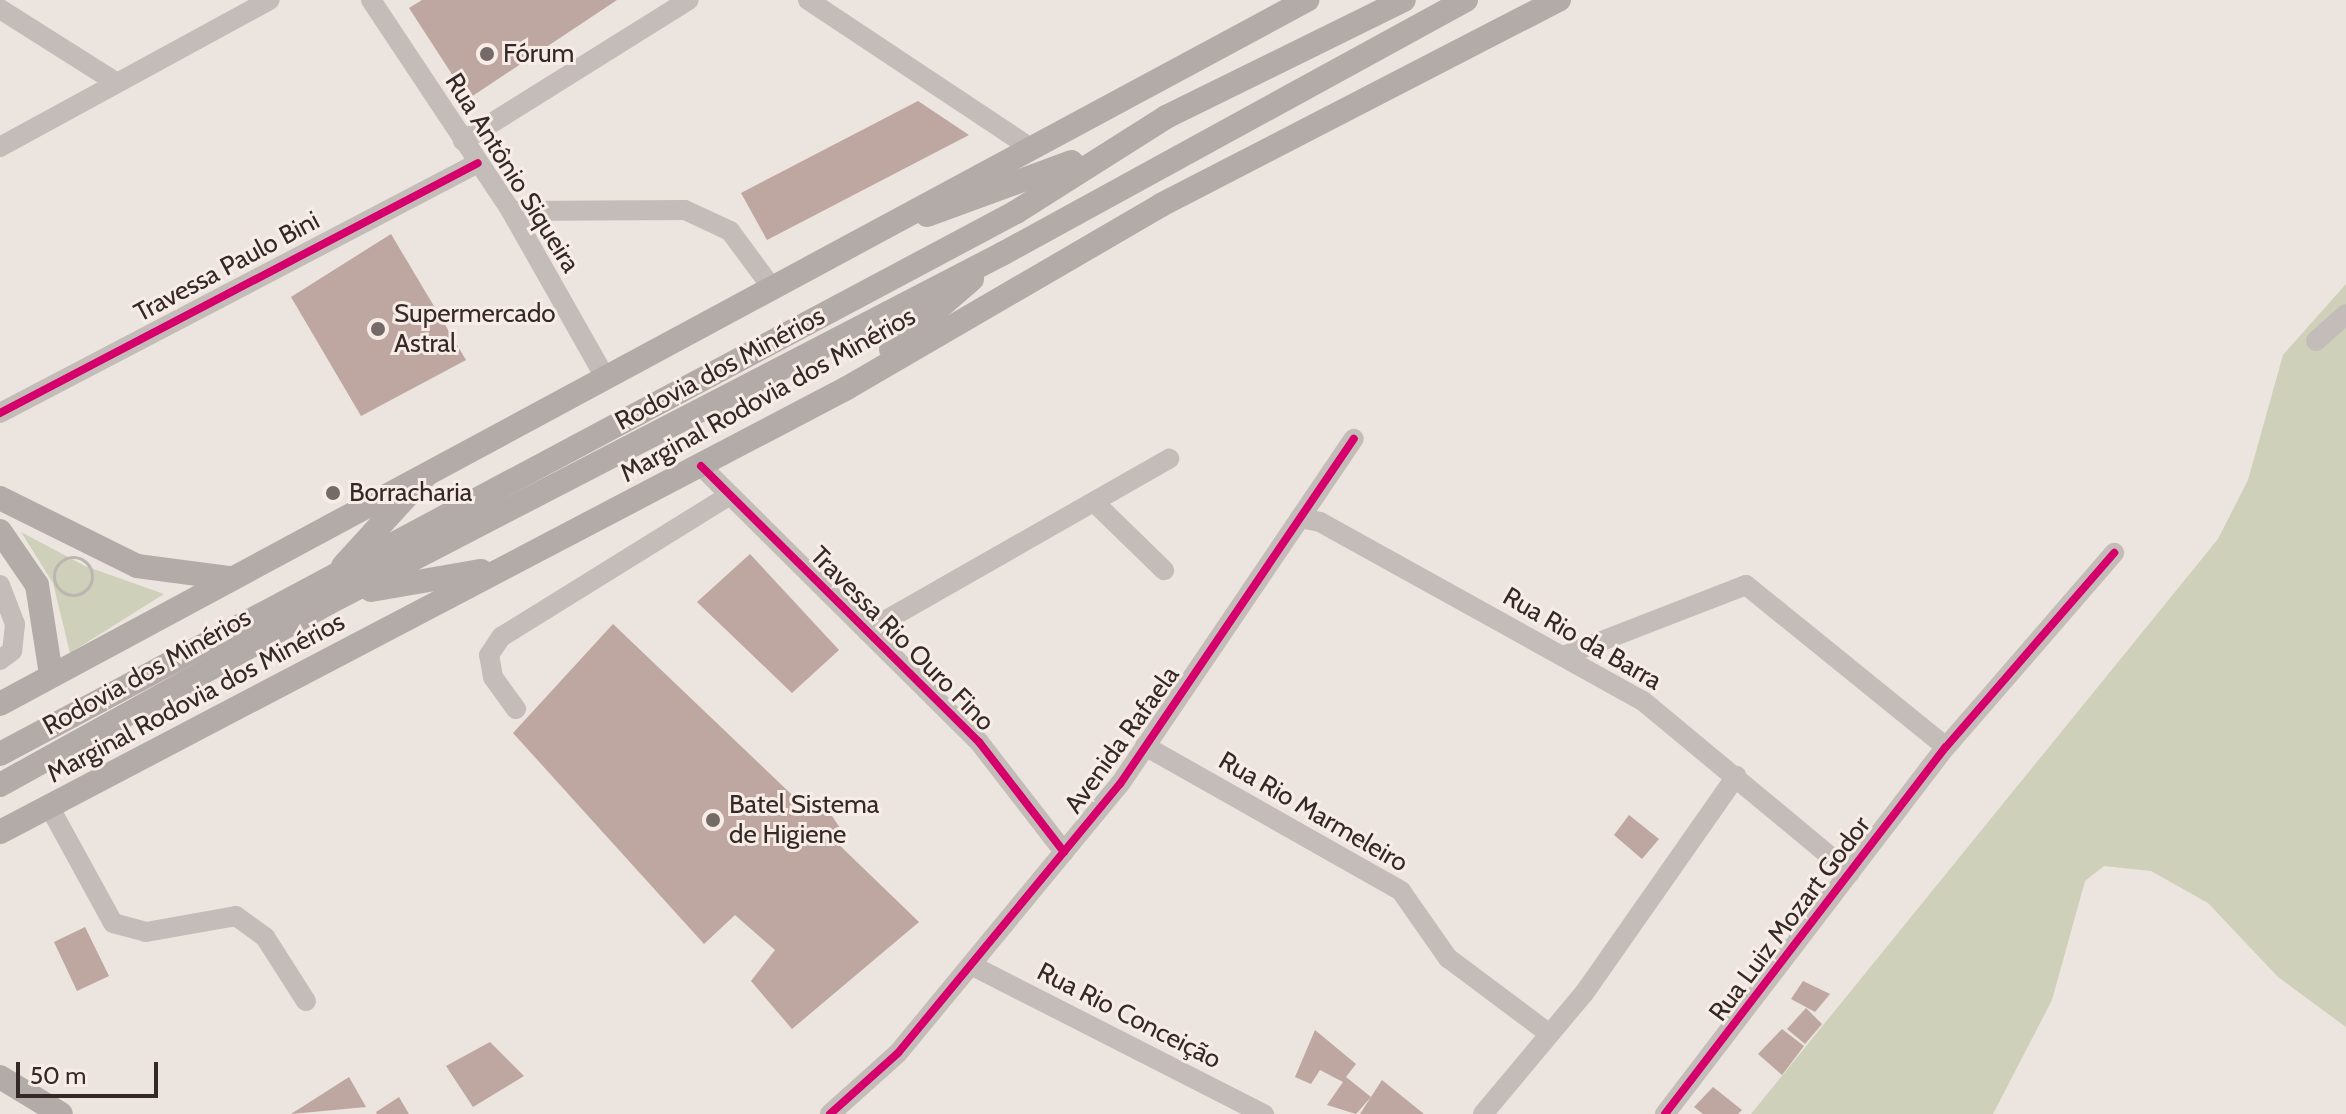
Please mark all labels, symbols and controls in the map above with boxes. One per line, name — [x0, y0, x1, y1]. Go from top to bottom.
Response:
place label: Fórum — [503, 38, 574, 70]
marker: Fórum — [478, 45, 496, 63]
street label: Rua Antônio Siqueira — [438, 68, 586, 278]
street label: Travessa Paulo Bini — [129, 205, 325, 329]
place label: Supermercado Astral — [394, 298, 556, 360]
street label: Rodovia dos Minérios — [610, 301, 830, 437]
street label: Marginal Rodovia dos Minérios — [615, 301, 921, 489]
marker: Supermercado Astral — [369, 320, 387, 338]
place label: Borracharia — [349, 477, 472, 509]
marker: Borracharia — [324, 484, 342, 502]
street label: Travessa Rio Ouro Fino — [803, 540, 1001, 738]
street label: Rua Rio da Barra — [1497, 581, 1667, 697]
street label: Rodovia dos Minérios — [38, 602, 256, 742]
street label: Marginal Rodovia dos Minérios — [42, 606, 350, 790]
street label: Avenida Rafaela — [1058, 660, 1186, 820]
street label: Rua Rio Marmeleiro — [1213, 745, 1413, 879]
place label: Batel Sistema de Higiene — [729, 789, 879, 850]
street label: Rua Luiz Mozart Godor — [1703, 810, 1877, 1028]
marker: Batel Sistema de Higiene — [704, 811, 722, 829]
street label: Rua Rio Conceição — [1032, 956, 1226, 1076]
scale bar — [20, 1046, 162, 1096]
text: 50 m — [30, 1061, 86, 1090]

